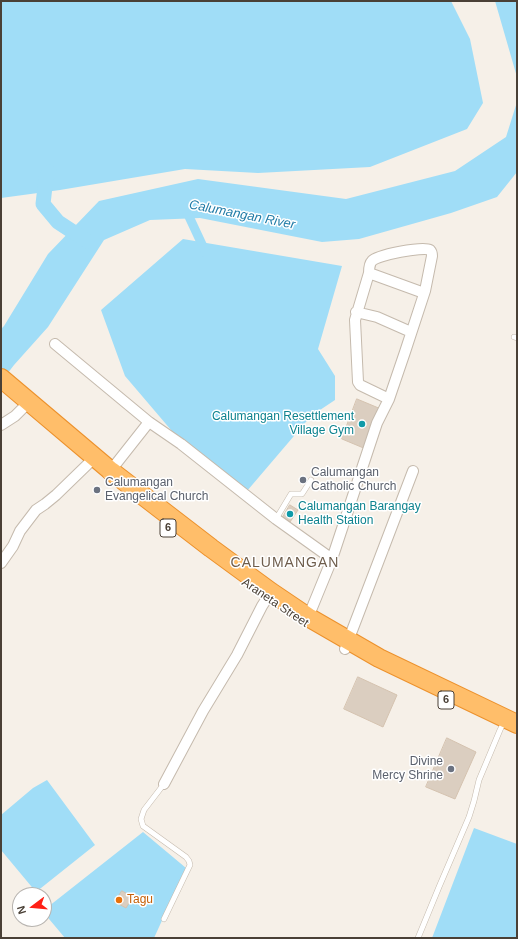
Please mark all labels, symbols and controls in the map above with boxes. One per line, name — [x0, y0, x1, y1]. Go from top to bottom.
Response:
water label: Calumangan River — [188, 197, 296, 233]
place label: Calumangan Resettlement Village Gym — [212, 410, 354, 438]
marker: Calumangan Resettlement Village Gym — [357, 419, 367, 429]
place label: Calumangan Catholic Church — [311, 466, 396, 494]
marker: Calumangan Catholic Church — [298, 475, 308, 485]
place label: Calumangan Evangelical Church — [105, 476, 208, 504]
marker: Calumangan Evangelical Church — [92, 485, 102, 495]
place label: Calumangan Barangay Health Station — [298, 500, 421, 528]
marker: Calumangan Barangay Health Station — [285, 509, 295, 519]
road number: 6 — [160, 519, 176, 537]
district label: CALUMANGAN — [231, 555, 339, 571]
street label: Araneta Street — [239, 575, 311, 631]
road number: 6 — [438, 691, 454, 709]
place label: Divine Mercy Shrine — [372, 755, 443, 783]
marker: Divine Mercy Shrine — [446, 764, 456, 774]
north arrow — [12, 887, 52, 927]
place label: Tagu — [127, 893, 153, 907]
marker: Tagu — [114, 895, 124, 905]
text: N — [15, 905, 28, 916]

